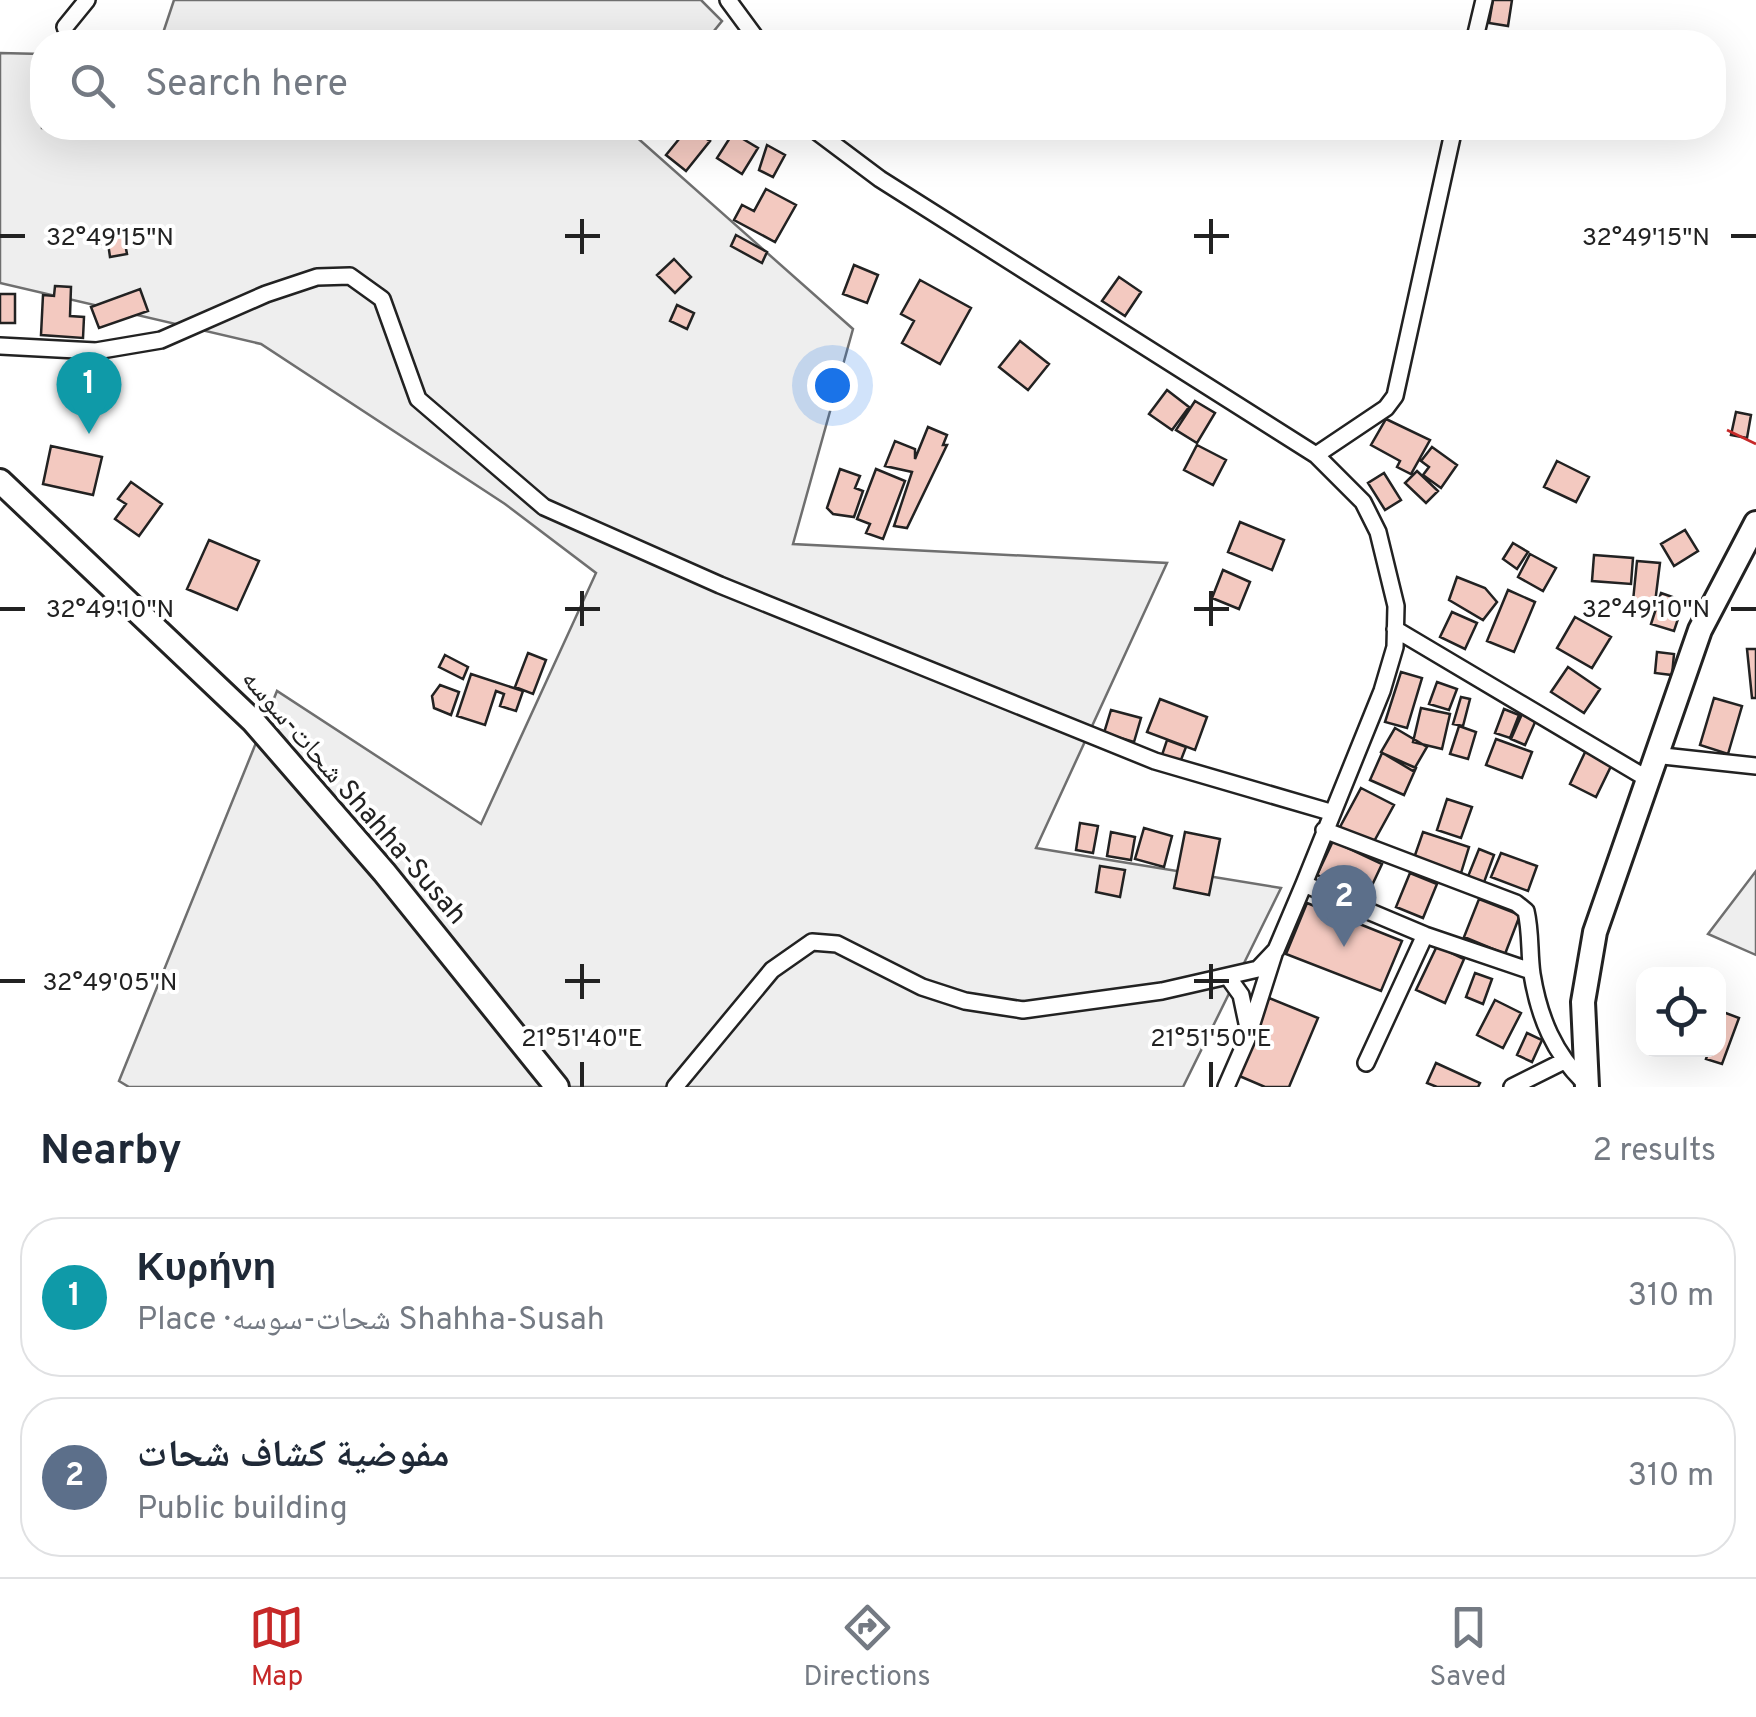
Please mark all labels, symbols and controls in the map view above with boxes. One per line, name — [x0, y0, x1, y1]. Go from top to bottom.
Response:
search box — [30, 30, 1726, 140]
icon: search — [65, 58, 120, 113]
text: Search here — [145, 61, 348, 110]
text: 32°49'15"N — [46, 223, 174, 255]
text: 32°49'15"N — [1582, 223, 1710, 255]
pin: 1 — [56, 352, 122, 434]
your location — [807, 360, 858, 411]
text: 32°49'10"N — [46, 595, 174, 627]
text: 32°49'10"N — [1582, 595, 1710, 627]
street label: شحات-سوسه Shahha-Susah — [232, 663, 474, 933]
pin: 2 — [1312, 864, 1376, 947]
map controls — [1636, 967, 1726, 1057]
button: locate — [1636, 967, 1726, 1057]
text: 32°49'05"N — [43, 968, 177, 1000]
text: 21°51'40"E — [521, 1024, 643, 1056]
text: 21°51'50"E — [1150, 1024, 1272, 1056]
text: Nearby — [40, 1126, 182, 1179]
text: 2 results — [1592, 1132, 1716, 1172]
text: Κυρήνη — [137, 1246, 276, 1295]
text: 1 — [68, 1277, 81, 1317]
text: 310 m — [1628, 1277, 1714, 1317]
text: Place · شحات-سوسه Shahha-Susah — [137, 1301, 605, 1341]
text: مفوضية كشاف شحات — [137, 1432, 449, 1481]
text: 2 — [65, 1457, 84, 1497]
text: 310 m — [1628, 1457, 1714, 1497]
text: Public building — [137, 1490, 348, 1530]
tab: Map — [249, 1600, 304, 1696]
tab: Directions — [803, 1600, 931, 1696]
tab: Saved — [1430, 1600, 1507, 1696]

